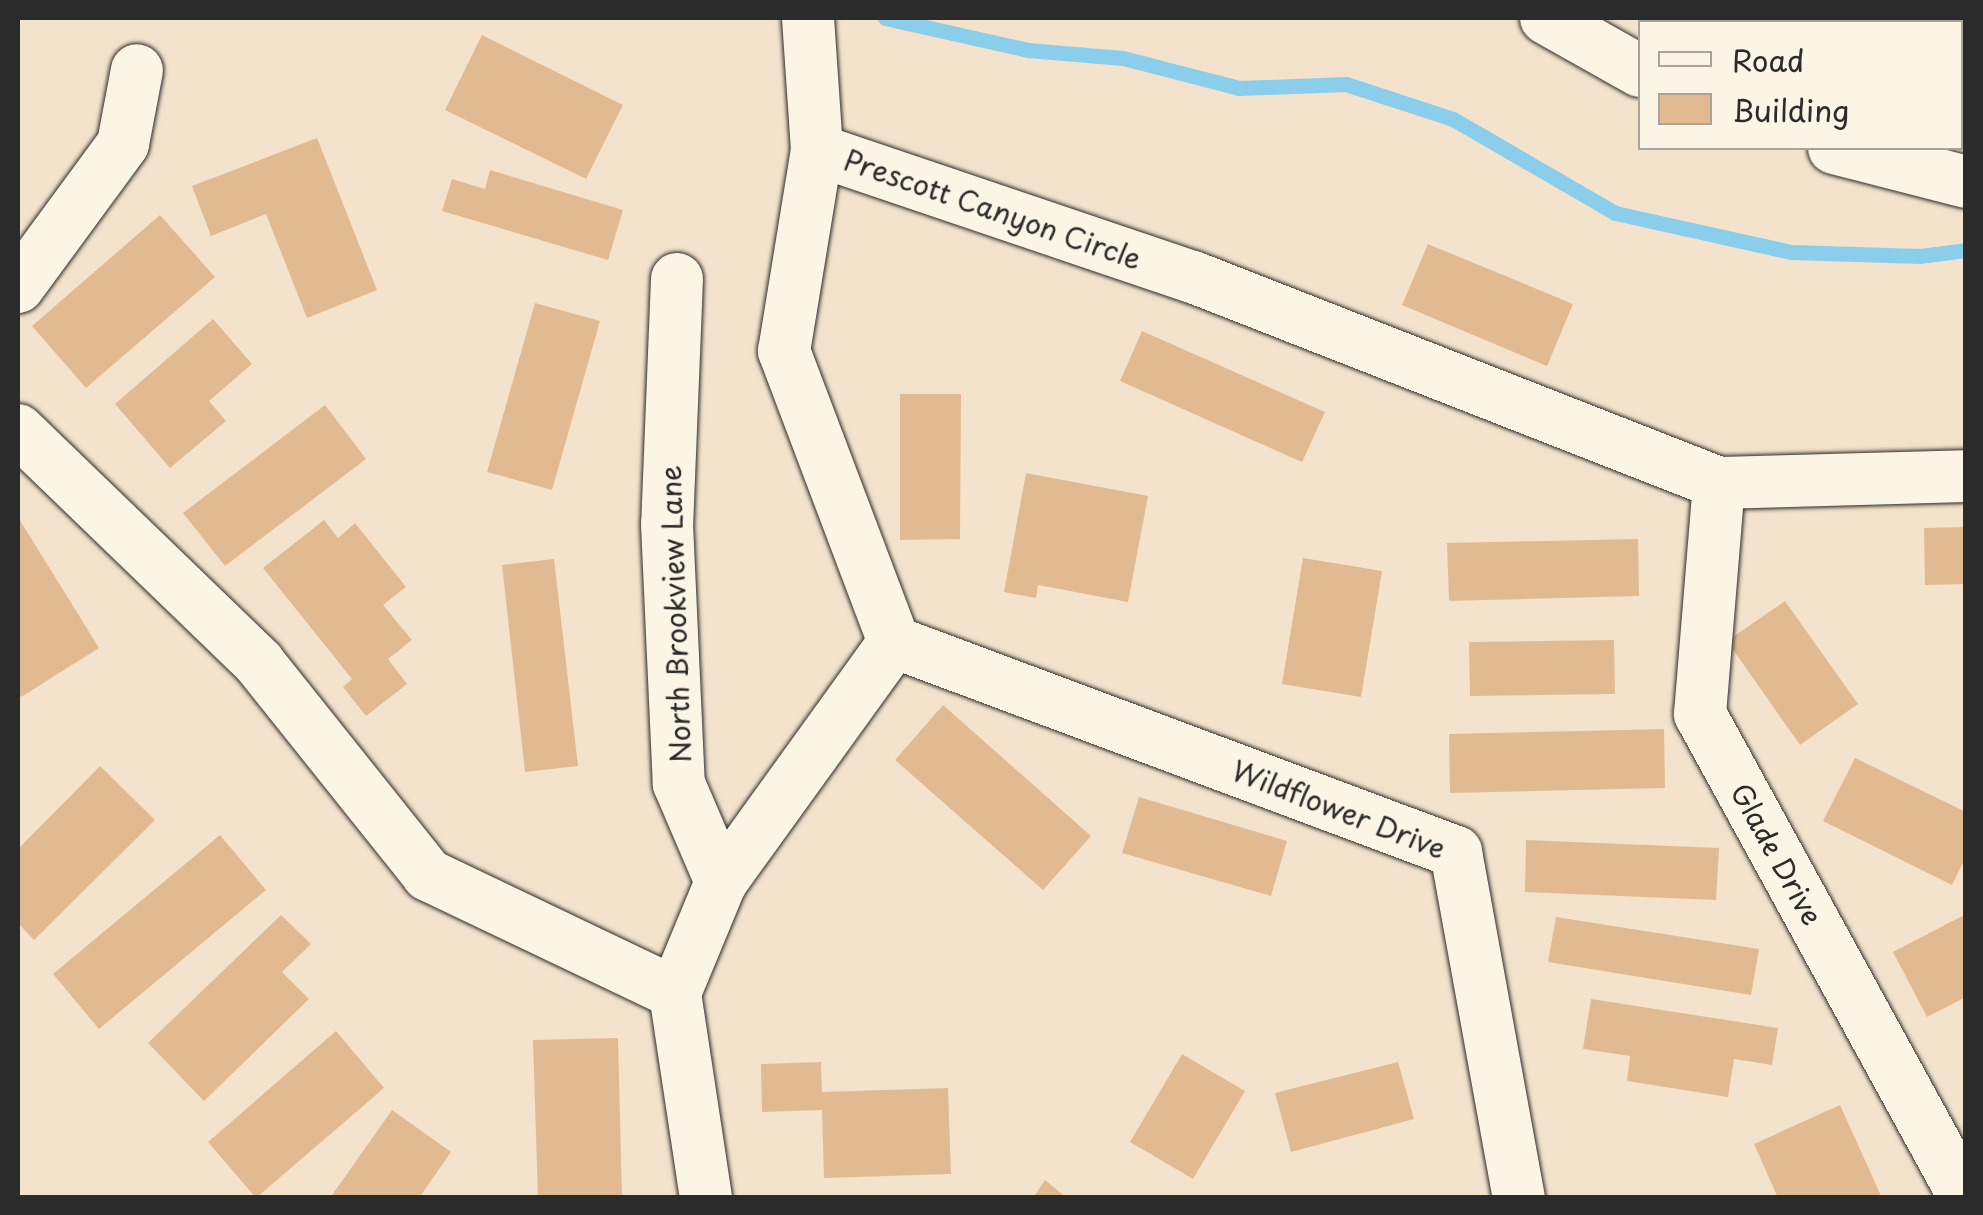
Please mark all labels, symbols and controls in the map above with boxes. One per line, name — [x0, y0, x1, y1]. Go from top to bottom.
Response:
legend — [1638, 20, 1963, 150]
text: Road — [1732, 37, 1805, 82]
text: Building — [1732, 87, 1849, 132]
street label: Prescott Canyon Circle — [839, 142, 1147, 276]
street label: North Brookview Lane — [653, 464, 697, 764]
street label: Wildflower Drive — [1228, 753, 1450, 865]
street label: Glade Drive — [1724, 776, 1830, 932]

